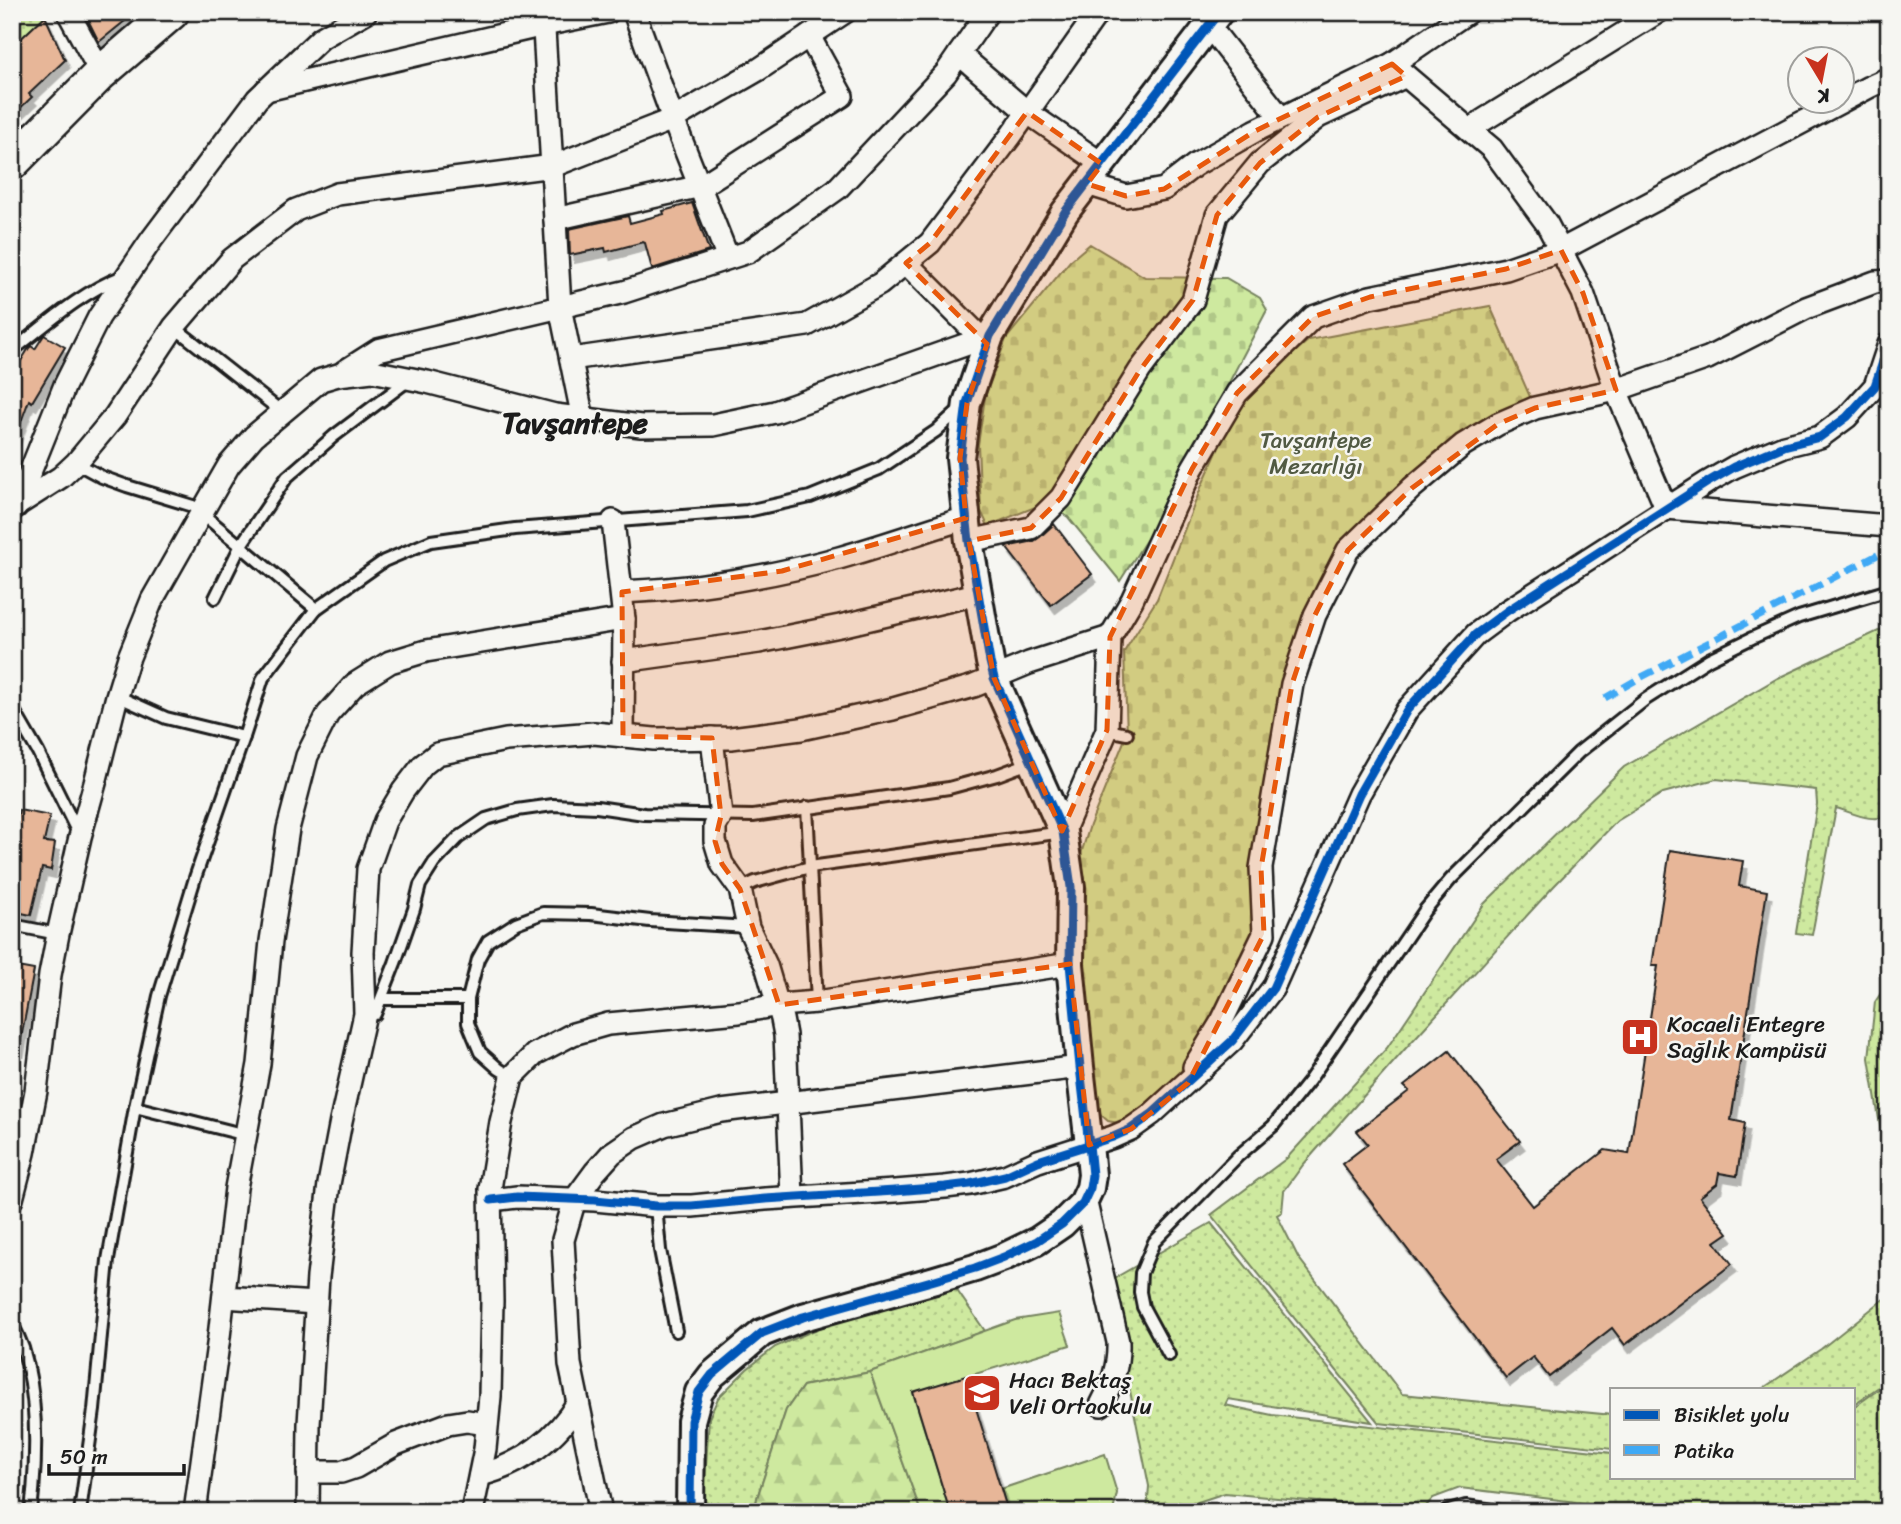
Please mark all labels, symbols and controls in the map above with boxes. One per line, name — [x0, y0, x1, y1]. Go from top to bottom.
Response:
north arrow — [1786, 46, 1856, 116]
text: K — [1814, 79, 1833, 114]
district label: Tavşantepe — [502, 396, 648, 450]
park label: Tavşantepe Mezarlığı — [1260, 420, 1372, 487]
place label: Kocaeli Entegre Sağlık Kampüsü — [1667, 1004, 1827, 1071]
hospital icon: Kocaeli Entegre Sağlık Kampüsü — [1619, 1016, 1661, 1058]
place label: Hacı Bektaş Veli Ortaokulu — [1009, 1360, 1152, 1427]
school or university icon: Hacı Bektaş Veli Ortaokulu — [961, 1372, 1003, 1414]
legend — [1610, 1388, 1856, 1478]
text: Bisiklet yolu — [1674, 1396, 1790, 1434]
text: Patika — [1674, 1432, 1734, 1470]
scale bar — [49, 1433, 184, 1477]
text: 50 m — [60, 1438, 108, 1476]

